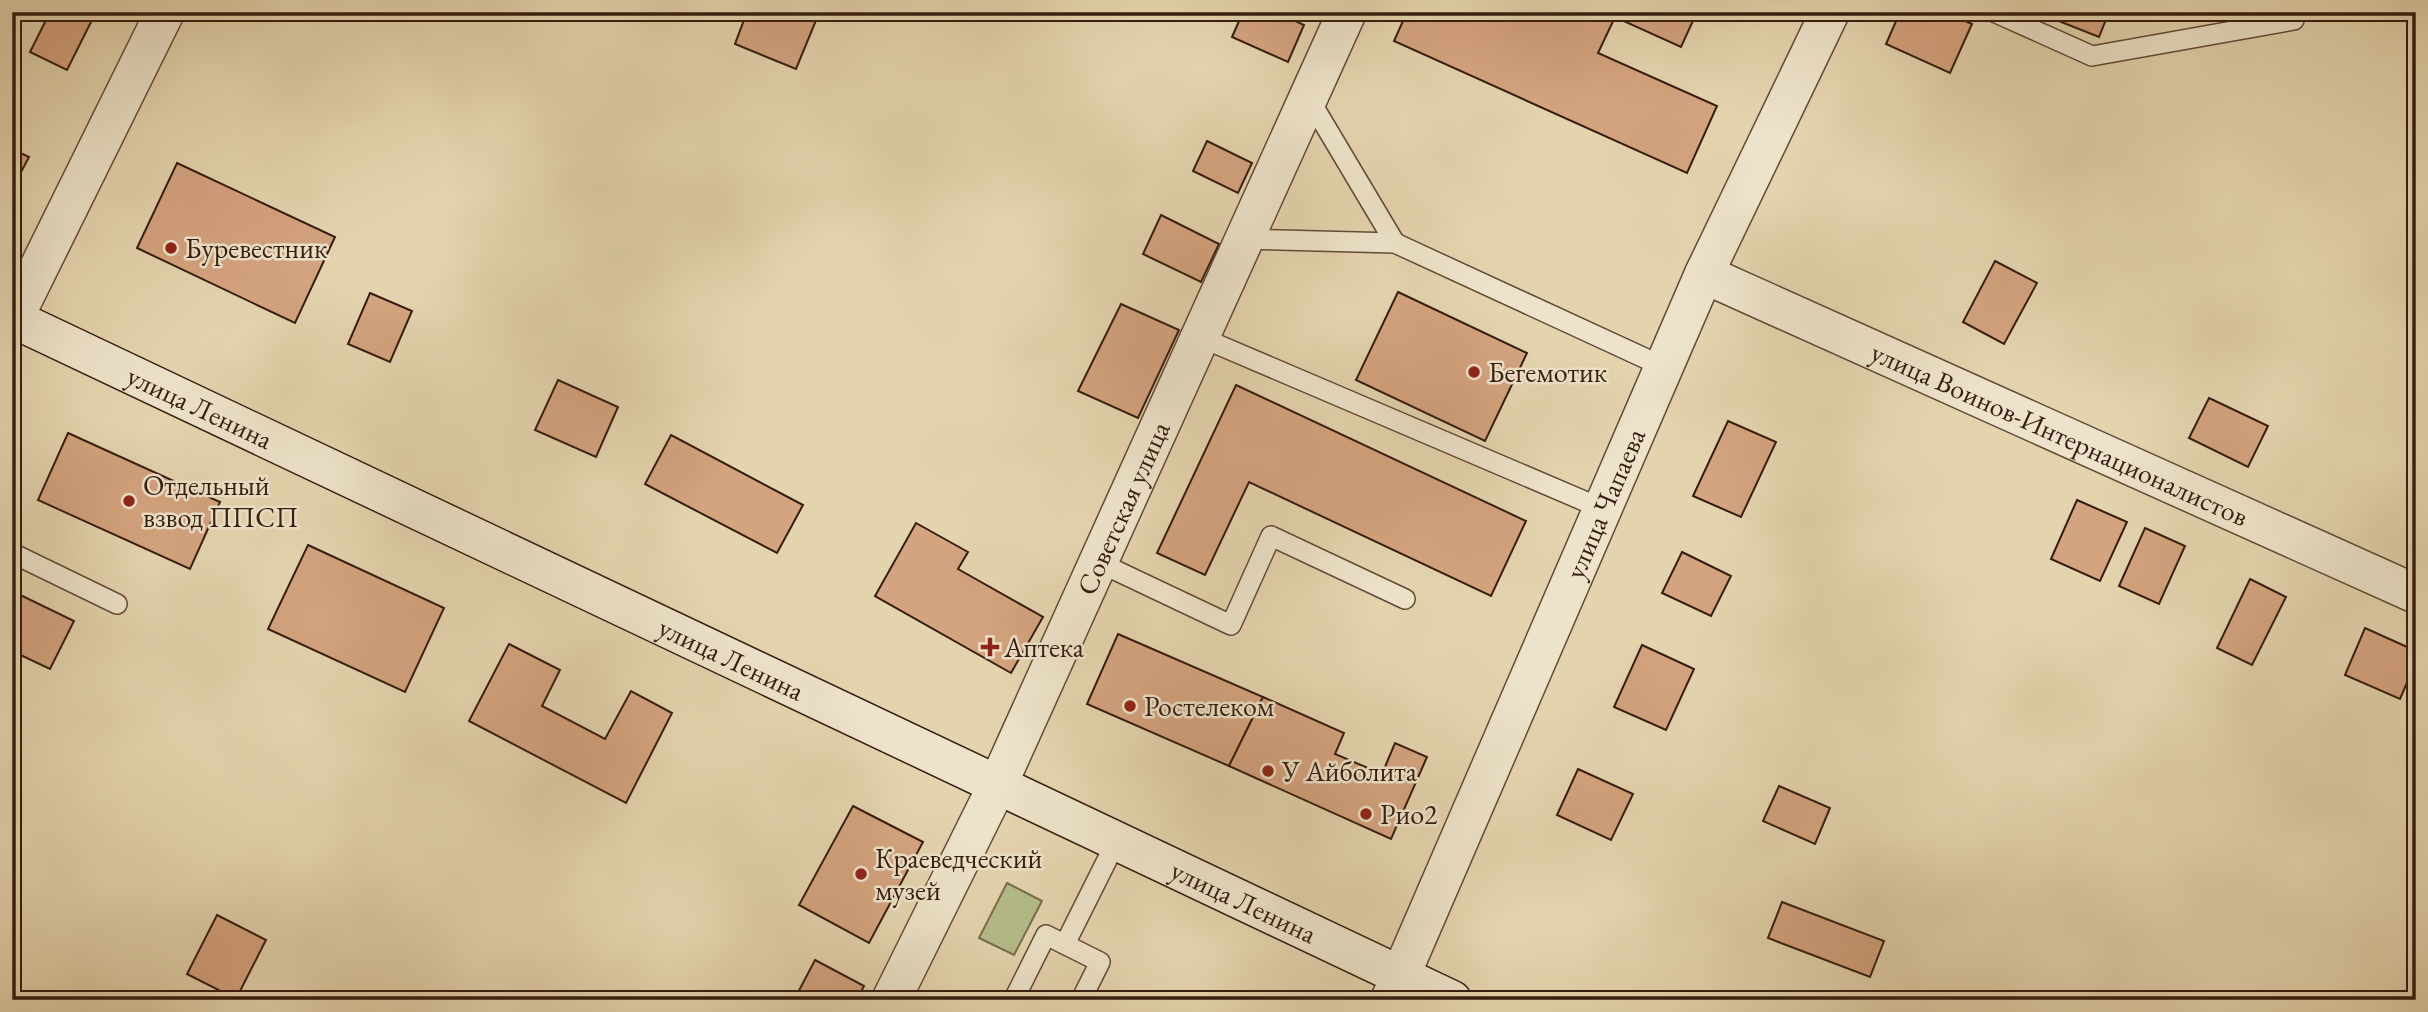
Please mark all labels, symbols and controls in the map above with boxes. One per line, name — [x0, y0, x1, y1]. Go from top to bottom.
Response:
place label: Буревестник — [185, 230, 327, 266]
marker: Буревестник — [163, 240, 179, 256]
street label: улица Воинов-Интернационалистов — [1865, 333, 2254, 534]
place label: Бегемотик — [1488, 354, 1607, 390]
street label: улица Ленина — [121, 357, 279, 457]
marker: Бегемотик — [1466, 364, 1482, 380]
street label: Советская улица — [1068, 415, 1178, 600]
street label: улица Чапаева — [1556, 422, 1653, 584]
place label: Отдельный взвод ППСП — [143, 467, 298, 535]
marker: Отдельный взвод ППСП — [121, 493, 137, 509]
street label: улица Ленина — [653, 609, 811, 709]
place label: Аптека — [1003, 629, 1085, 665]
marker: Аптека — [982, 639, 998, 655]
place label: Ростелеком — [1144, 688, 1275, 724]
marker: Ростелеком — [1122, 698, 1138, 714]
place label: У Айболита — [1281, 753, 1418, 789]
marker: У Айболита — [1260, 763, 1276, 779]
place label: Рио2 — [1380, 796, 1438, 832]
marker: Рио2 — [1358, 806, 1374, 822]
place label: Краеведческий музей — [875, 840, 1042, 908]
street label: улица Ленина — [1165, 852, 1323, 952]
marker: Краеведческий музей — [853, 866, 869, 882]

